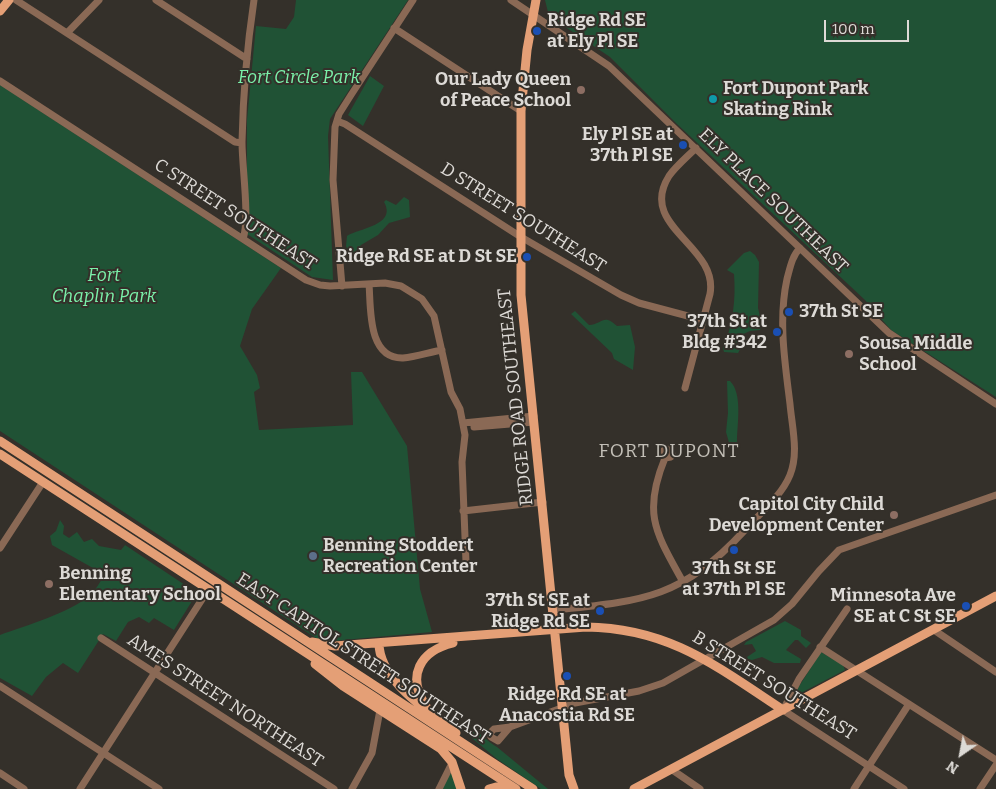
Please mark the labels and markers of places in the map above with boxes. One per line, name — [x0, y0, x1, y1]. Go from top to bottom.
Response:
place label: Ridge Rd SE at Ely Pl SE — [547, 10, 646, 52]
marker: Ridge Rd SE at Ely Pl SE — [531, 25, 543, 37]
place label: Our Lady Queen of Peace School — [435, 69, 571, 112]
place label: Fort Dupont Park Skating Rink — [723, 78, 869, 120]
marker: Our Lady Queen of Peace School — [575, 84, 587, 96]
marker: Fort Dupont Park Skating Rink — [707, 93, 719, 105]
place label: Ely Pl SE at 37th Pl SE — [582, 124, 673, 166]
marker: Ely Pl SE at 37th Pl SE — [677, 139, 689, 151]
place label: Ridge Rd SE at D St SE — [336, 246, 517, 268]
marker: Ridge Rd SE at D St SE — [521, 251, 533, 263]
place label: 37th St SE — [799, 301, 883, 323]
marker: 37th St SE — [783, 306, 795, 318]
place label: 37th St at Bldg #342 — [682, 311, 767, 354]
marker: 37th St at Bldg #342 — [771, 326, 783, 338]
place label: Sousa Middle School — [859, 333, 972, 376]
marker: Sousa Middle School — [843, 348, 855, 360]
place label: Capitol City Child Development Center — [709, 494, 884, 536]
marker: Capitol City Child Development Center — [888, 509, 900, 521]
place label: Benning Stoddert Recreation Center — [323, 535, 477, 578]
marker: 37th St SE at 37th Pl SE — [728, 544, 740, 556]
marker: Benning Stoddert Recreation Center — [307, 550, 319, 562]
place label: 37th St SE at 37th Pl SE — [682, 558, 786, 600]
place label: Benning Elementary School — [59, 563, 221, 606]
marker: Benning Elementary School — [43, 578, 55, 590]
place label: Minnesota Ave SE at C St SE — [830, 585, 956, 628]
place label: 37th St SE at Ridge Rd SE — [485, 590, 590, 632]
marker: Minnesota Ave SE at C St SE — [960, 600, 972, 612]
marker: 37th St SE at Ridge Rd SE — [594, 605, 606, 617]
marker: Ridge Rd SE at Anacostia Rd SE — [561, 670, 573, 682]
place label: Ridge Rd SE at Anacostia Rd SE — [499, 684, 635, 726]

